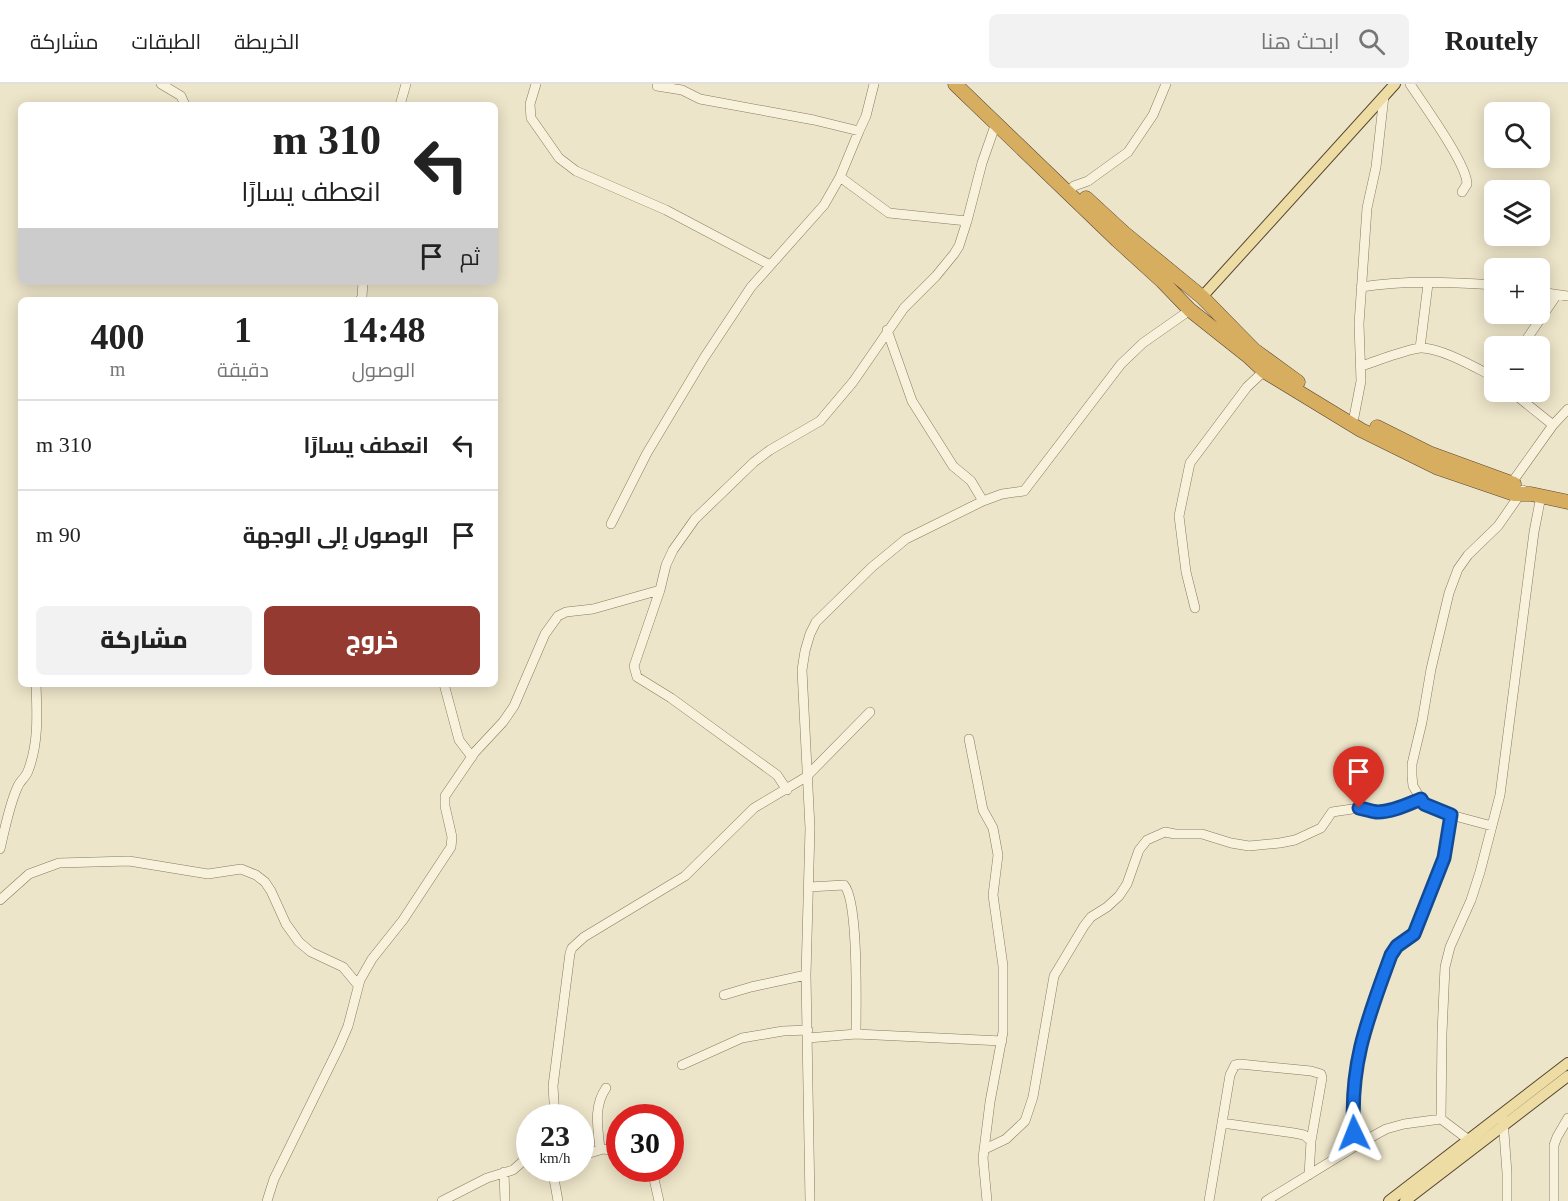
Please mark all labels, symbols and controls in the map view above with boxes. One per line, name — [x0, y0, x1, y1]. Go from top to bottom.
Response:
search box — [989, 14, 1409, 68]
icon: search — [1355, 25, 1388, 58]
text: Routely — [1445, 25, 1538, 56]
text: ابحث هنا — [1261, 29, 1340, 54]
text: مشاركة — [30, 30, 99, 54]
text: الطبقات — [132, 30, 201, 54]
text: الخريطة — [234, 30, 300, 54]
map controls — [1484, 102, 1550, 402]
button: search — [1484, 102, 1550, 168]
text: 310 m — [273, 117, 381, 163]
icon: left — [402, 126, 480, 204]
text: انعطف يسارًا — [241, 177, 381, 207]
button: layers — [1484, 180, 1550, 246]
icon: arrive — [415, 240, 448, 273]
text: ثم — [460, 245, 480, 270]
button: + — [1484, 258, 1550, 324]
text: 1 — [234, 310, 252, 350]
text: 14:48 — [342, 310, 426, 350]
text: 400 — [91, 317, 145, 357]
button: − — [1484, 336, 1550, 402]
text: m — [110, 358, 125, 380]
text: دقيقة — [217, 359, 269, 381]
text: الوصول — [352, 359, 415, 381]
icon: left — [447, 429, 480, 462]
text: 310 m — [36, 432, 92, 457]
text: انعطف يسارًا — [304, 433, 429, 458]
icon: arrive — [447, 519, 480, 552]
text: 90 m — [36, 522, 81, 547]
text: الوصول إلى الوجهة — [243, 523, 429, 548]
button: مشاركة — [36, 606, 252, 675]
button: خروج — [264, 606, 480, 675]
pin — [1333, 746, 1384, 808]
icon: arrive — [1342, 755, 1375, 788]
position arrow — [1322, 1101, 1386, 1165]
speed limit sign: 30 — [606, 1104, 684, 1182]
text: 23 — [540, 1119, 570, 1152]
text: km/h — [540, 1150, 570, 1166]

